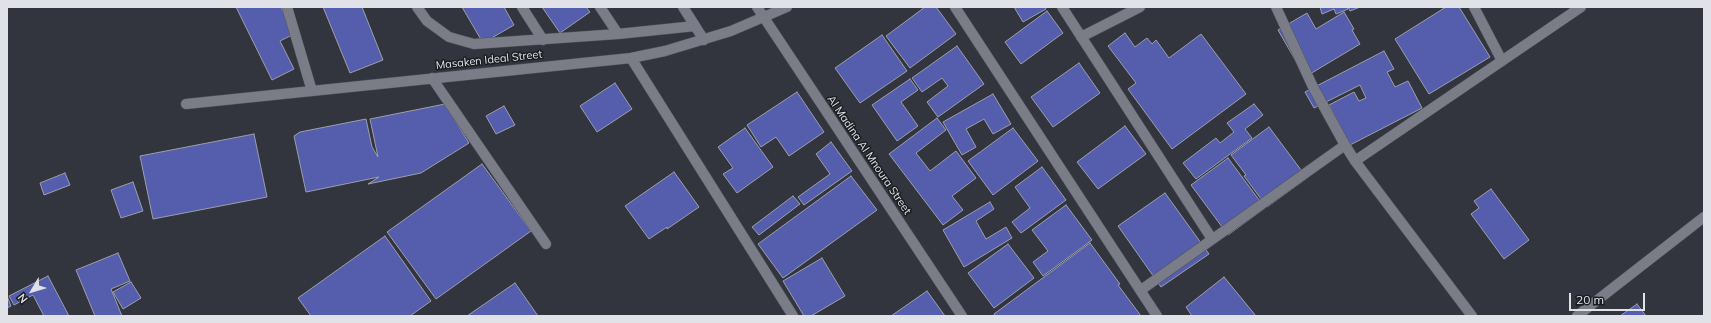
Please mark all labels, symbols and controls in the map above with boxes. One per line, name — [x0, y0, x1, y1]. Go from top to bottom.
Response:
street label: Masaken Ideal Street — [435, 48, 543, 72]
street label: Al Madina Al Mnoura Street — [824, 93, 914, 217]
north arrow — [12, 271, 52, 311]
scale bar — [1571, 285, 1647, 311]
text: N — [14, 291, 31, 306]
text: 20 m — [1576, 292, 1604, 307]

